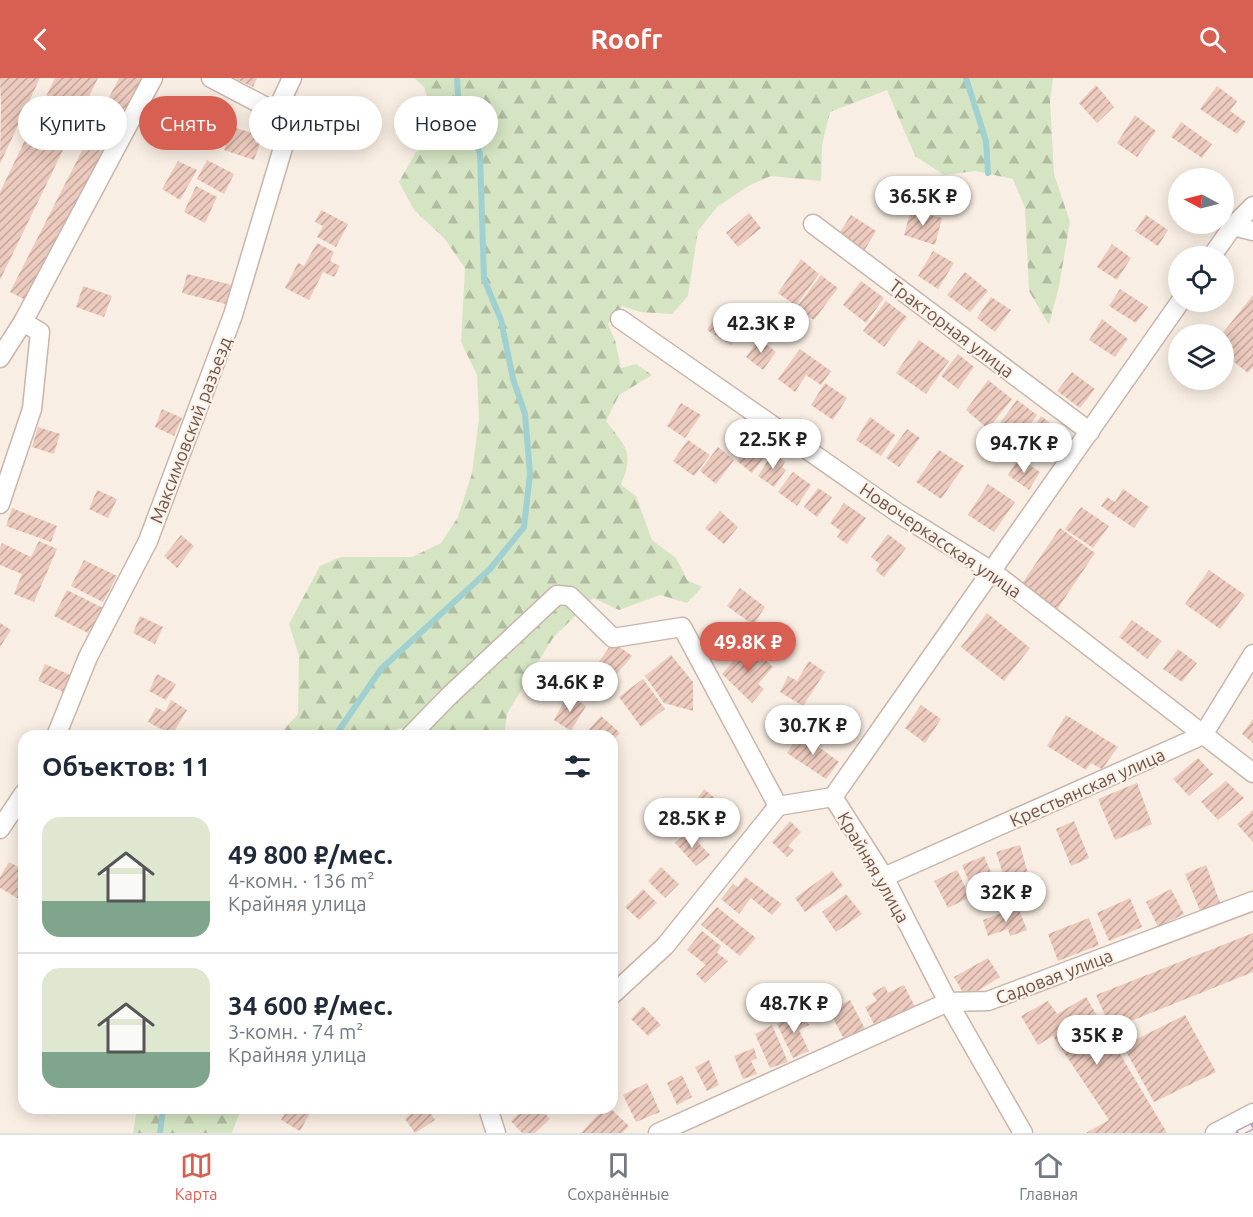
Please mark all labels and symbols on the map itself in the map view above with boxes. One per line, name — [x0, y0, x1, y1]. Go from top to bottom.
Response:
north arrow — [1168, 168, 1234, 234]
pin: 36.5K ₽ — [868, 176, 978, 227]
street label: Тракторная улица — [886, 275, 1018, 381]
pin: 42.3K ₽ — [706, 303, 816, 354]
street label: Максимовский разъезд — [145, 334, 235, 526]
pin: 22.5K ₽ — [718, 419, 828, 470]
pin: 94.7K ₽ — [969, 423, 1079, 474]
street label: Новочеркасская улица — [857, 479, 1025, 601]
pin: 49.8K ₽ — [693, 622, 803, 673]
pin: 34.6K ₽ — [515, 662, 625, 713]
pin: 30.7K ₽ — [758, 705, 868, 756]
street label: Крестьянская улица — [1006, 744, 1168, 830]
pin: 28.5K ₽ — [637, 798, 747, 849]
street label: Крайняя улица — [834, 808, 914, 926]
pin: 32K ₽ — [964, 872, 1048, 923]
street label: Садовая улица — [993, 945, 1115, 1007]
pin: 48.7K ₽ — [739, 983, 849, 1034]
pin: 35K ₽ — [1055, 1015, 1139, 1066]

